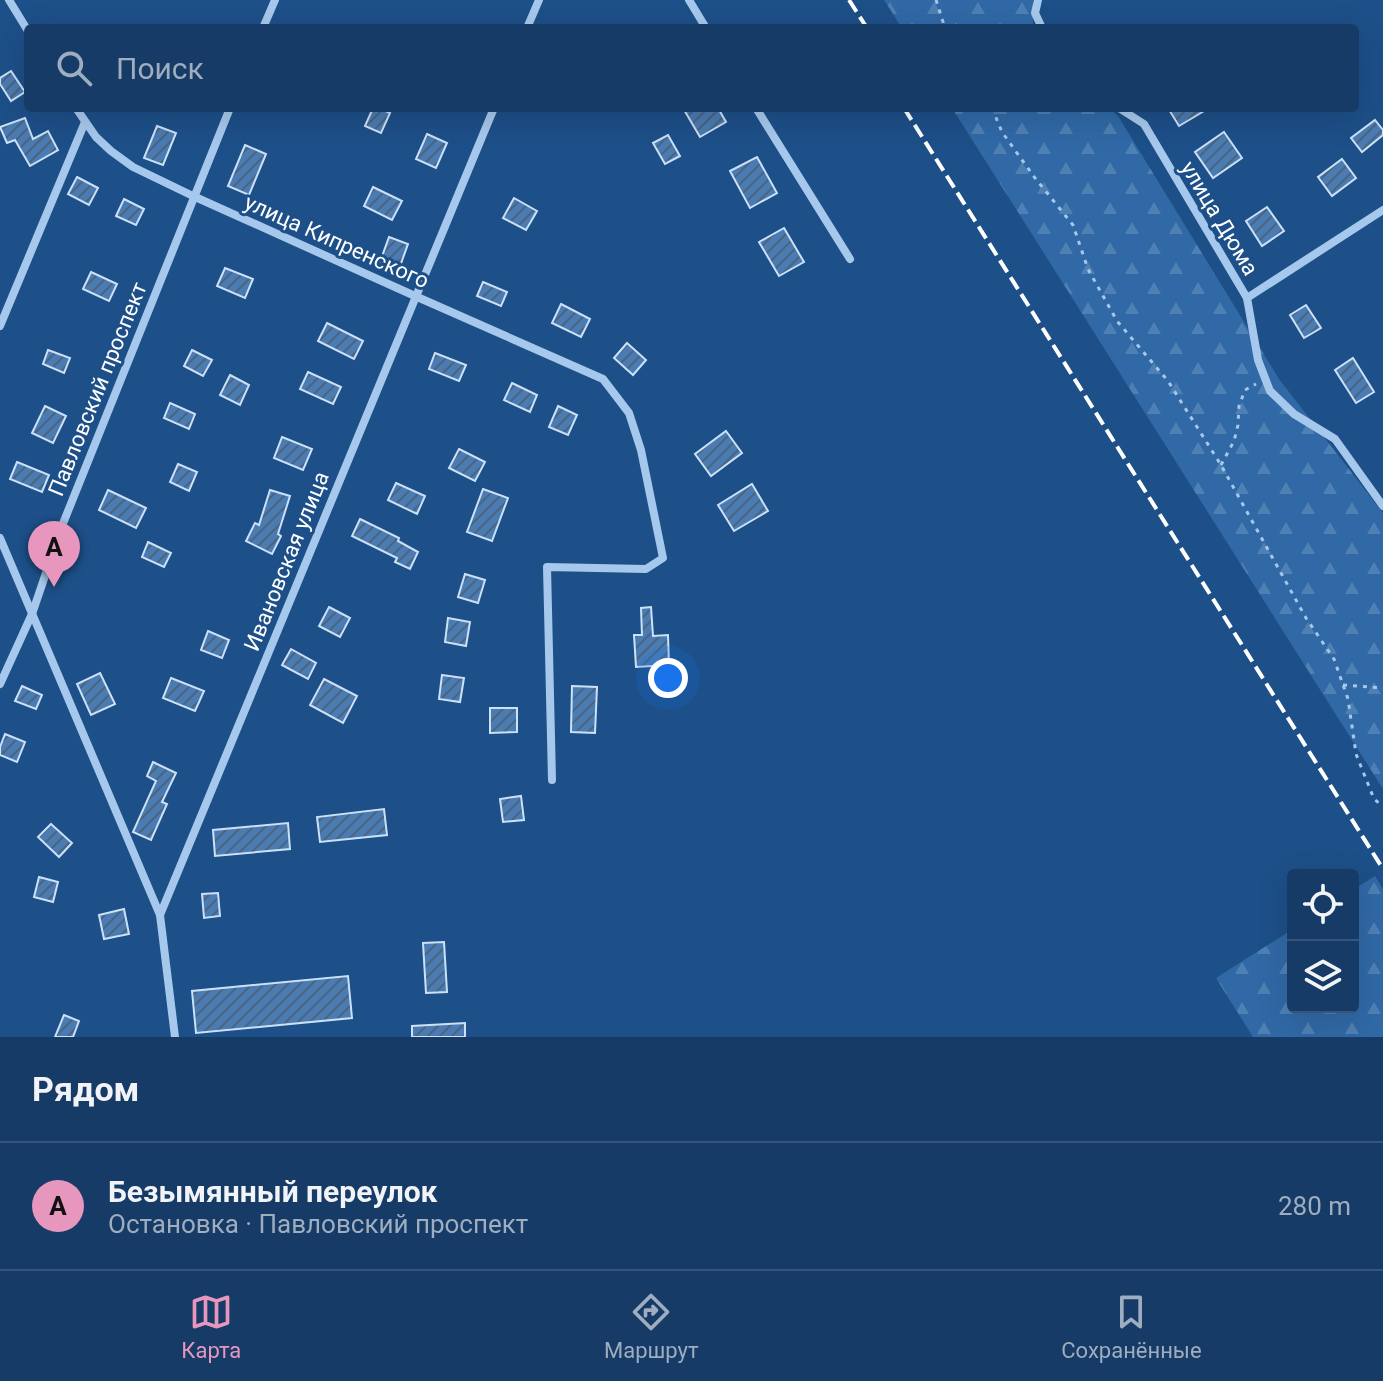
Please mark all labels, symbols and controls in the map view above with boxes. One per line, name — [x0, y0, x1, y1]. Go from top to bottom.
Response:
search box — [24, 24, 1359, 112]
icon: search — [52, 46, 96, 90]
text: Поиск — [116, 51, 204, 86]
street label: улица Дюма — [1176, 157, 1263, 280]
street label: улица Кипренского — [241, 190, 433, 293]
street label: Павловский проспект — [43, 278, 152, 500]
street label: Ивановская улица — [239, 468, 334, 655]
pin: A — [28, 521, 80, 587]
your location — [648, 658, 688, 698]
map controls — [1287, 869, 1359, 1013]
button: locate — [1287, 869, 1359, 941]
button: layers — [1287, 941, 1359, 1013]
text: Рядом — [32, 1069, 139, 1109]
text: Безымянный переулок — [108, 1174, 438, 1209]
text: A — [49, 1191, 67, 1221]
text: 280 m — [1278, 1191, 1351, 1221]
text: Остановка · Павловский проспект — [108, 1209, 528, 1239]
tab: Карта — [181, 1290, 241, 1363]
tab: Маршрут — [604, 1290, 699, 1363]
tab: Сохранённые — [1061, 1290, 1202, 1363]

